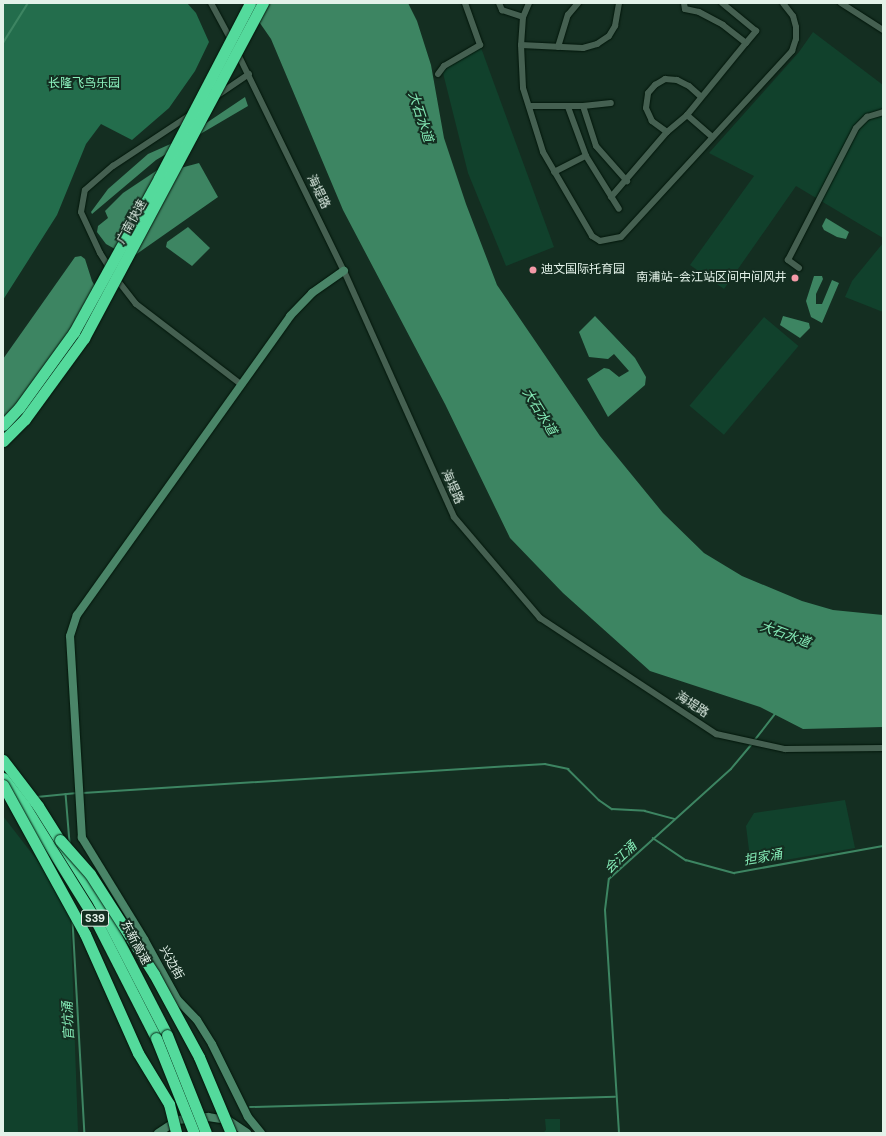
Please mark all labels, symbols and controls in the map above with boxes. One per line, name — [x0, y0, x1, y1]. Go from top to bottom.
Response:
park label: 长隆飞鸟乐园 — [48, 77, 120, 91]
water label: 大石水道 — [405, 90, 435, 144]
street label: 海堤路 — [304, 173, 332, 211]
street label: 广南快速 — [114, 198, 150, 246]
place label: 迪文国际托育园 — [541, 263, 625, 277]
marker: 迪文国际托育园 — [528, 265, 538, 275]
place label: 南浦站-会江站区间中间风井 — [637, 271, 787, 285]
marker: 南浦站-会江站区间中间风井 — [790, 273, 800, 283]
water label: 大石水道 — [519, 386, 559, 438]
street label: 海堤路 — [438, 468, 466, 506]
water label: 大石水道 — [758, 619, 812, 651]
street label: 海堤路 — [673, 689, 711, 721]
water label: 会江涌 — [602, 839, 640, 877]
water label: 担家涌 — [742, 847, 784, 869]
road number: S39 — [80, 909, 110, 927]
street label: 东新高速 — [117, 918, 153, 968]
street label: 兴边街 — [156, 944, 186, 982]
water label: 官坑涌 — [60, 1001, 78, 1041]

